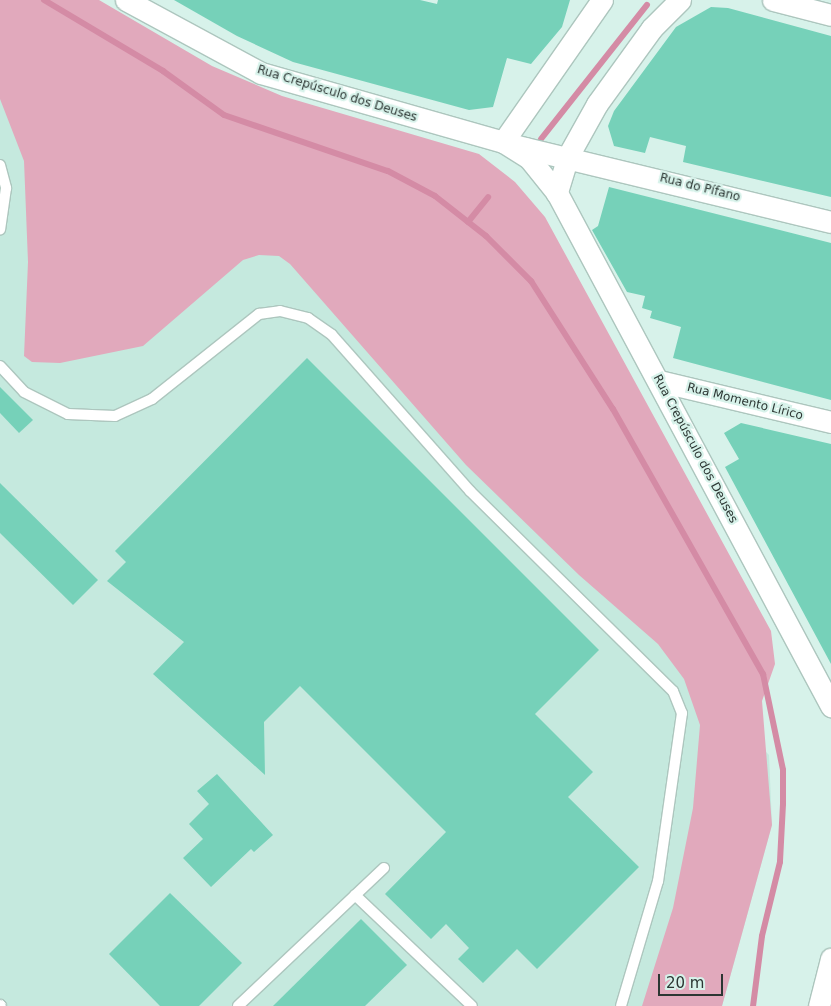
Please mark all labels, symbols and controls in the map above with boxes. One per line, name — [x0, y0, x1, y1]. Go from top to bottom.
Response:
street label: Rua Crepúsculo dos Deuses — [255, 63, 419, 125]
street label: Rua do Pífano — [658, 171, 742, 205]
street label: Rua Crepúsculo dos Deuses — [650, 372, 740, 526]
street label: Rua Momento Lírico — [686, 381, 804, 423]
scale bar — [661, 964, 726, 996]
text: 20 m — [666, 974, 704, 992]

